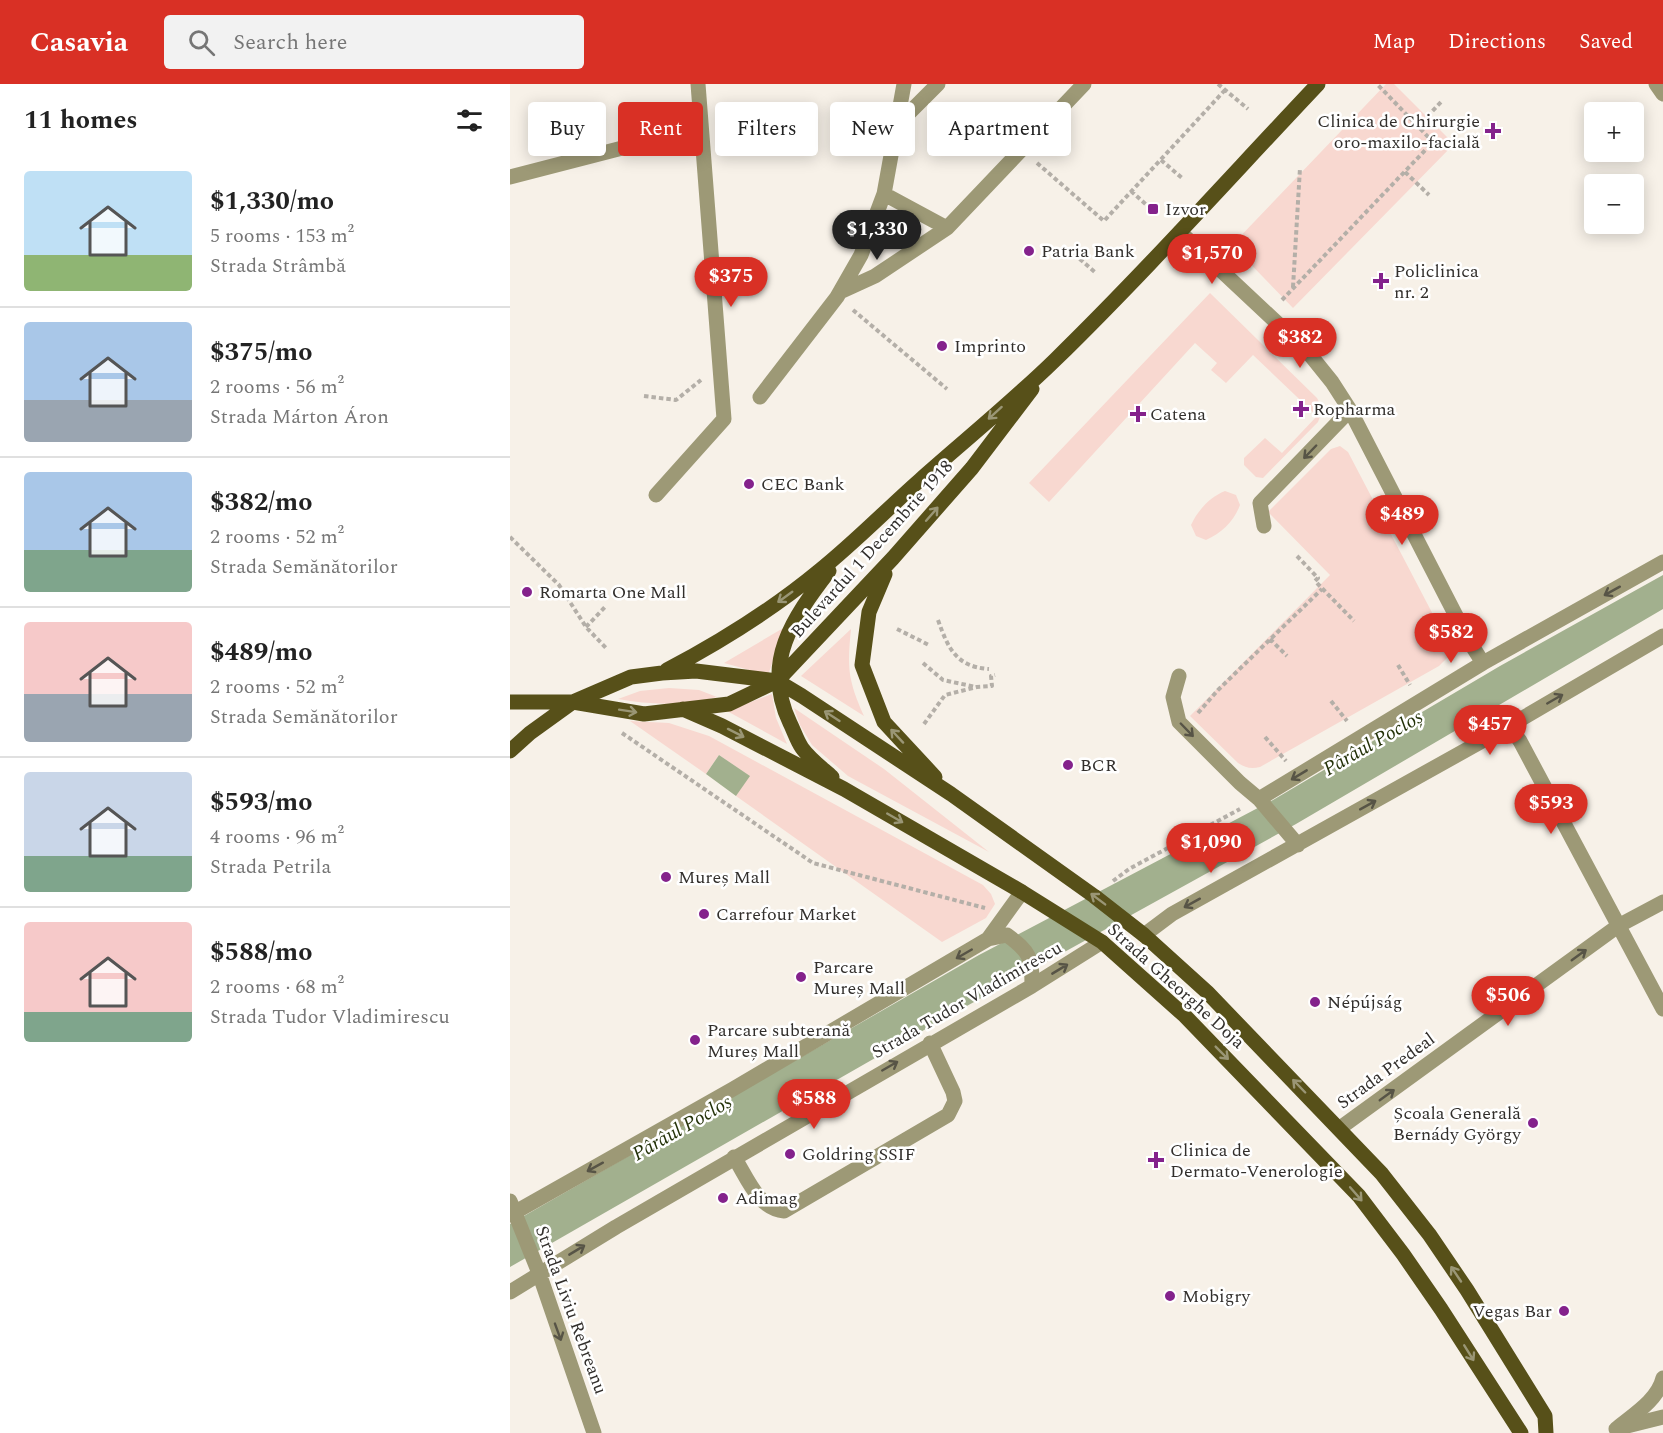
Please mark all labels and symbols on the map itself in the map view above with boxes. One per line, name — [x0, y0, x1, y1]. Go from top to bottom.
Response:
place label: Clinica de Chirurgie oro-maxilo-facială — [1317, 108, 1480, 156]
marker: Clinica de Chirurgie oro-maxilo-facială — [1484, 122, 1502, 140]
place label: Izvor — [1165, 196, 1206, 223]
marker: Izvor — [1146, 202, 1160, 216]
pin: $1,330 — [828, 210, 926, 261]
pin: $1,570 — [1163, 234, 1261, 285]
place label: Patria Bank — [1041, 238, 1135, 265]
marker: Patria Bank — [1022, 244, 1036, 258]
pin: $375 — [695, 257, 767, 308]
place label: Policlinica nr. 2 — [1394, 258, 1479, 306]
marker: Policlinica nr. 2 — [1372, 272, 1390, 290]
pin: $382 — [1264, 318, 1336, 369]
place label: Imprinto — [954, 333, 1026, 360]
marker: Imprinto — [935, 339, 949, 353]
place label: Ropharma — [1313, 396, 1396, 423]
place label: Catena — [1150, 401, 1206, 428]
marker: Ropharma — [1294, 402, 1308, 416]
one-way arrow — [988, 406, 1003, 420]
marker: Catena — [1131, 407, 1145, 421]
one-way arrow — [1302, 444, 1317, 459]
street label: Bulevardul 1 Decembrie 1918 — [785, 454, 959, 644]
place label: CEC Bank — [761, 471, 845, 498]
marker: CEC Bank — [742, 477, 756, 491]
pin: $489 — [1366, 495, 1438, 546]
one-way arrow — [925, 506, 939, 521]
place label: Romarta One Mall — [539, 579, 686, 606]
marker: Romarta One Mall — [520, 585, 534, 599]
one-way arrow — [1604, 585, 1621, 597]
one-way arrow — [777, 591, 793, 603]
pin: $582 — [1415, 613, 1487, 664]
one-way arrow — [1546, 692, 1563, 704]
water label: Pârâul Pocloș — [1317, 702, 1429, 784]
pin: $457 — [1454, 705, 1526, 756]
one-way arrow — [617, 706, 637, 717]
one-way arrow — [825, 710, 841, 722]
one-way arrow — [1180, 722, 1194, 737]
one-way arrow — [727, 728, 745, 739]
one-way arrow — [890, 729, 904, 744]
place label: BCR — [1080, 752, 1117, 779]
marker: BCR — [1061, 758, 1075, 772]
one-way arrow — [1291, 769, 1308, 781]
pin: $593 — [1515, 784, 1587, 835]
one-way arrow — [1359, 799, 1376, 811]
one-way arrow — [886, 812, 903, 824]
pin: $1,090 — [1162, 823, 1260, 874]
place label: Mureș Mall — [678, 864, 770, 891]
marker: Mureș Mall — [659, 870, 673, 884]
one-way arrow — [1090, 893, 1106, 906]
one-way arrow — [1184, 897, 1201, 909]
place label: Carrefour Market — [716, 901, 856, 928]
marker: Carrefour Market — [697, 907, 711, 921]
street label: Strada Gheorghe Doja — [1101, 917, 1251, 1055]
street label: Strada Tudor Vladimirescu — [867, 934, 1067, 1066]
one-way arrow — [955, 948, 972, 960]
one-way arrow — [1570, 949, 1586, 961]
place label: Parcare Mureș Mall — [813, 954, 905, 1002]
one-way arrow — [1051, 963, 1068, 975]
marker: Parcare Mureș Mall — [794, 970, 808, 984]
pin: $506 — [1472, 976, 1544, 1027]
place label: Népújság — [1327, 989, 1402, 1016]
marker: Népújság — [1308, 995, 1322, 1009]
place label: Parcare subterană Mureș Mall — [707, 1017, 850, 1065]
street label: Strada Predeal — [1331, 1026, 1441, 1116]
marker: Parcare subterană Mureș Mall — [688, 1033, 702, 1047]
one-way arrow — [1215, 1045, 1229, 1060]
one-way arrow — [881, 1060, 898, 1072]
pin: $588 — [778, 1079, 850, 1130]
one-way arrow — [1292, 1079, 1306, 1094]
water label: Pârâul Pocloș — [626, 1087, 738, 1169]
one-way arrow — [1379, 1088, 1395, 1101]
place label: Școala Generală Bernády György — [1393, 1100, 1522, 1148]
marker: Școala Generală Bernády György — [1526, 1116, 1540, 1130]
place label: Clinica de Dermato-Venerologie — [1170, 1137, 1343, 1185]
place label: Goldring SSIF — [802, 1141, 916, 1168]
marker: Goldring SSIF — [783, 1147, 797, 1161]
marker: Clinica de Dermato-Venerologie — [1147, 1151, 1165, 1169]
one-way arrow — [587, 1161, 604, 1173]
place label: Adimag — [735, 1185, 798, 1212]
one-way arrow — [1349, 1186, 1363, 1201]
marker: Adimag — [716, 1191, 730, 1205]
street label: Strada Liviu Rebreanu — [528, 1222, 614, 1398]
one-way arrow — [568, 1244, 585, 1256]
one-way arrow — [1450, 1266, 1462, 1283]
place label: Mobigry — [1182, 1283, 1251, 1310]
marker: Mobigry — [1163, 1289, 1177, 1303]
place label: Vegas Bar — [1472, 1298, 1552, 1325]
marker: Vegas Bar — [1557, 1304, 1571, 1318]
one-way arrow — [554, 1322, 565, 1341]
one-way arrow — [1463, 1344, 1475, 1361]

